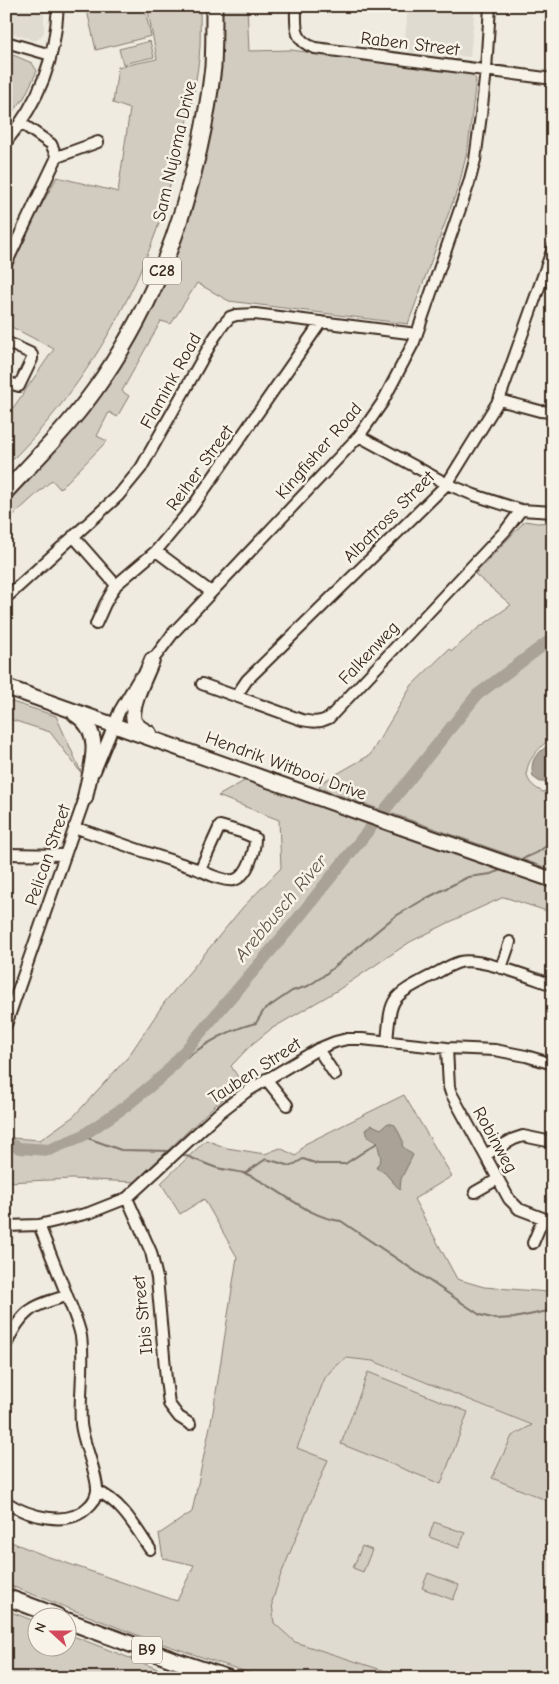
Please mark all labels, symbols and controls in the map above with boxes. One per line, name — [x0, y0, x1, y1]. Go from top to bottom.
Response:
street label: Raben Street — [359, 28, 461, 61]
street label: Sam Nujoma Drive — [149, 79, 201, 223]
road number: C28 — [143, 258, 181, 284]
street label: Flamink Road — [136, 329, 206, 433]
street label: Kingfisher Road — [271, 398, 367, 504]
street label: Reiher Street — [162, 420, 239, 515]
street label: Albatross Street — [339, 466, 440, 567]
street label: Falkenweg — [334, 617, 404, 689]
street label: Hendrik Witbooi Drive — [203, 727, 369, 805]
street label: Pelican Street — [21, 801, 75, 908]
water label: Arebbusch River — [229, 849, 333, 966]
street label: Tauben Street — [205, 1033, 306, 1109]
street label: Robinweg — [468, 1103, 522, 1177]
street label: Ibis Street — [128, 1274, 158, 1356]
north arrow — [28, 1606, 78, 1656]
text: N — [31, 1620, 50, 1635]
road number: B9 — [132, 1636, 162, 1664]

